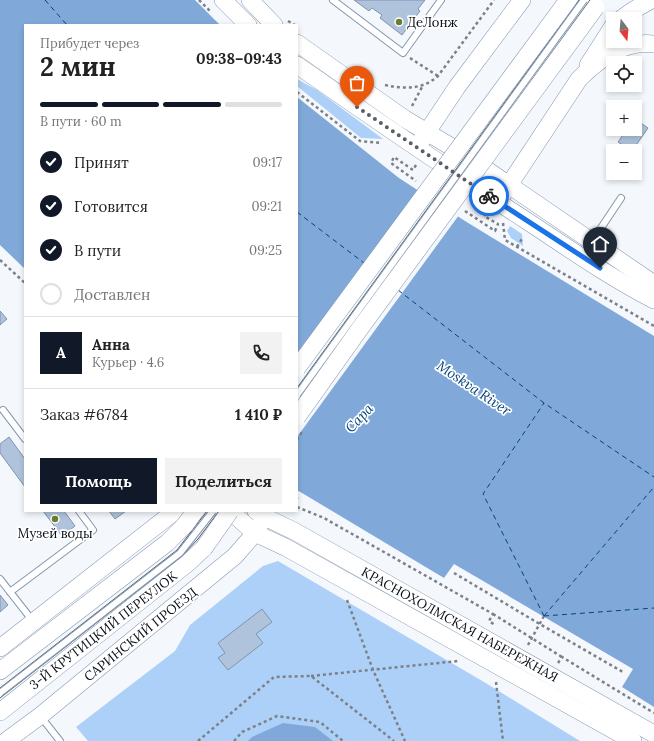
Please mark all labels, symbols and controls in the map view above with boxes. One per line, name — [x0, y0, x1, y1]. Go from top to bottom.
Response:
north arrow — [606, 12, 642, 48]
map controls — [606, 12, 642, 180]
place label: ДеЛонж — [407, 14, 458, 31]
marker: ДеЛонж — [394, 17, 404, 27]
text: Прибудет через — [40, 35, 139, 52]
text: 09:38–09:43 — [196, 49, 282, 68]
text: 2 мин — [40, 50, 116, 83]
button: locate — [606, 56, 642, 92]
pin — [340, 66, 374, 107]
icon: bag — [346, 72, 368, 94]
button: + — [606, 100, 642, 136]
text: В пути · 60 m — [40, 113, 122, 130]
button: − — [606, 144, 642, 180]
icon: check — [40, 151, 62, 173]
text: Принят — [74, 153, 129, 172]
text: 09:17 — [252, 154, 282, 171]
courier — [469, 176, 509, 216]
icon: bike — [478, 185, 500, 207]
icon: check — [40, 195, 62, 217]
text: Готовится — [74, 197, 148, 216]
text: 09:21 — [251, 198, 282, 215]
pin — [583, 227, 617, 268]
icon: home — [589, 233, 611, 255]
icon: check — [40, 239, 62, 261]
text: В пути — [74, 241, 121, 260]
text: 09:25 — [249, 242, 282, 259]
text: Доставлен — [74, 285, 150, 304]
button: phone — [240, 332, 282, 374]
text: Анна — [92, 335, 130, 354]
text: А — [56, 343, 66, 362]
text: Курьер · 4.6 — [92, 354, 164, 371]
water label: Moskva River — [433, 357, 515, 420]
water label: Сара — [341, 400, 377, 436]
text: Заказ #6784 — [40, 405, 128, 424]
text: 1 410 ₽ — [235, 405, 282, 424]
button: Помощь — [40, 458, 157, 504]
button: Поделиться — [165, 458, 282, 504]
marker: Музей воды — [50, 514, 60, 524]
place label: Музей воды — [17, 525, 93, 542]
street label: КРАСНОХОЛМСКАЯ НАБЕРЕЖНАЯ — [358, 563, 561, 686]
street label: 3-Й КРУТИЦКИЙ ПЕРЕУЛОК — [26, 567, 181, 693]
street label: САРИНСКИЙ ПРОЕЗД — [80, 584, 200, 685]

